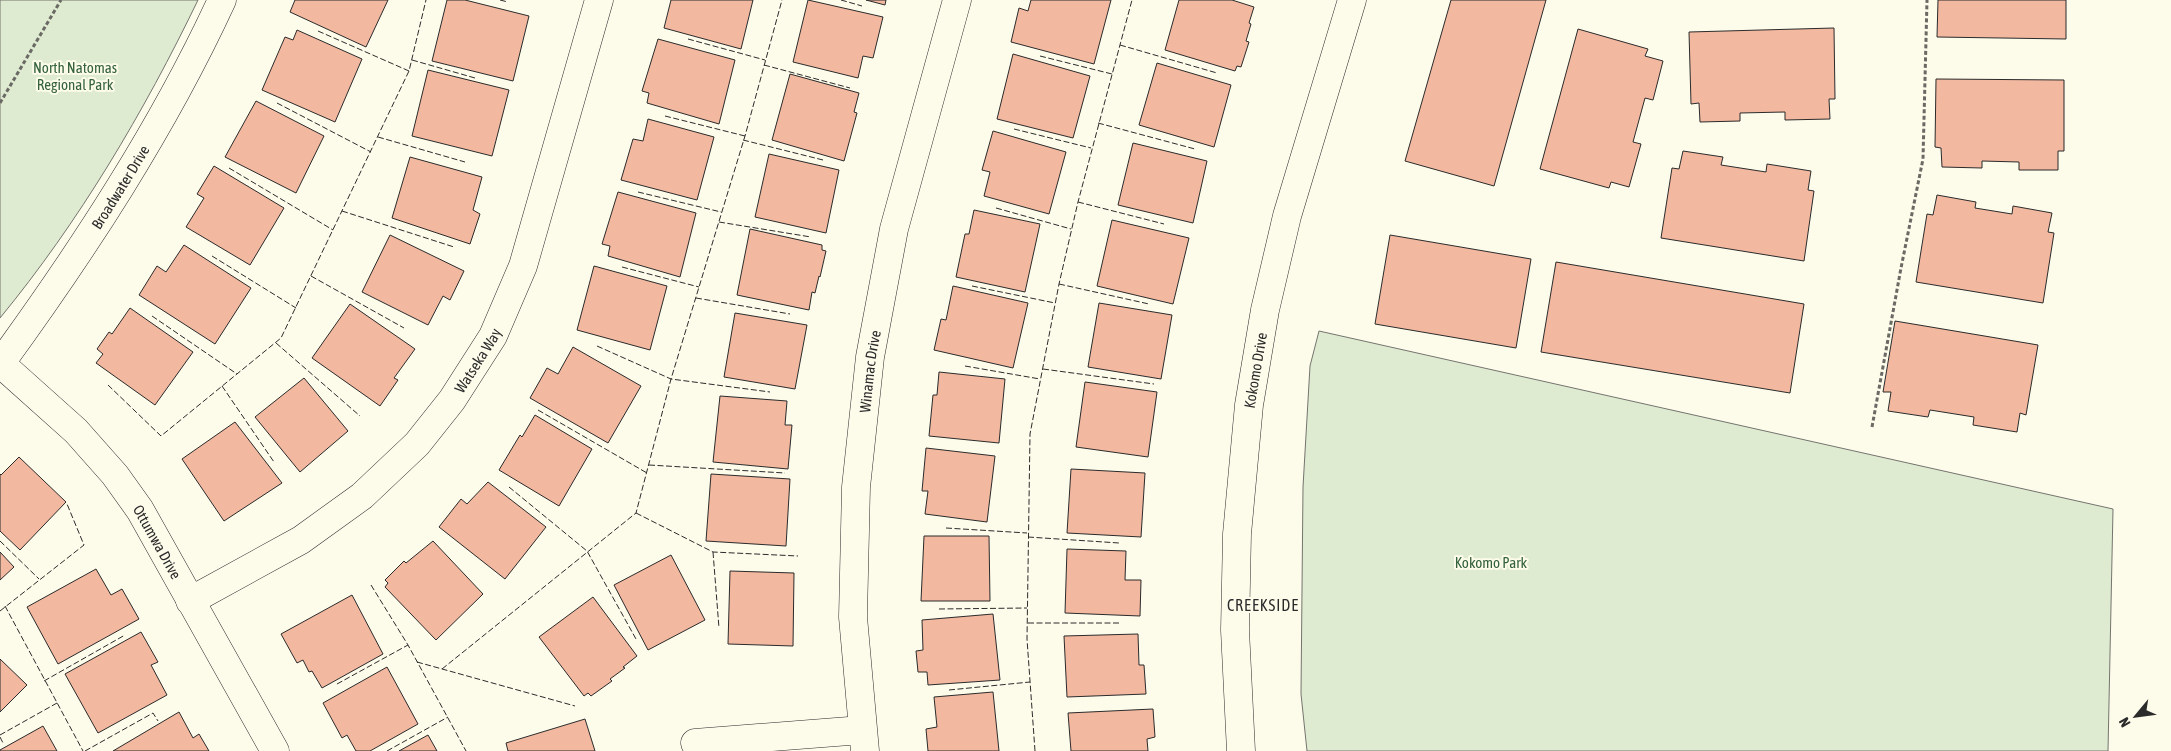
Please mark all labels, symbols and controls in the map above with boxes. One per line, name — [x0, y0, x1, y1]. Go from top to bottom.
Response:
park label: North Natomas Regional Park — [33, 59, 117, 93]
street label: Broadwater Drive — [88, 142, 152, 232]
street label: Watseka Way — [451, 326, 504, 396]
street label: Winamac Drive — [856, 328, 883, 413]
street label: Kokomo Drive — [1240, 331, 1270, 409]
street label: Ottumwa Drive — [130, 501, 185, 582]
park label: Kokomo Park — [1455, 554, 1528, 571]
district label: CREEKSIDE — [1227, 596, 1299, 614]
north arrow — [2111, 691, 2161, 741]
text: N — [2116, 715, 2134, 730]

